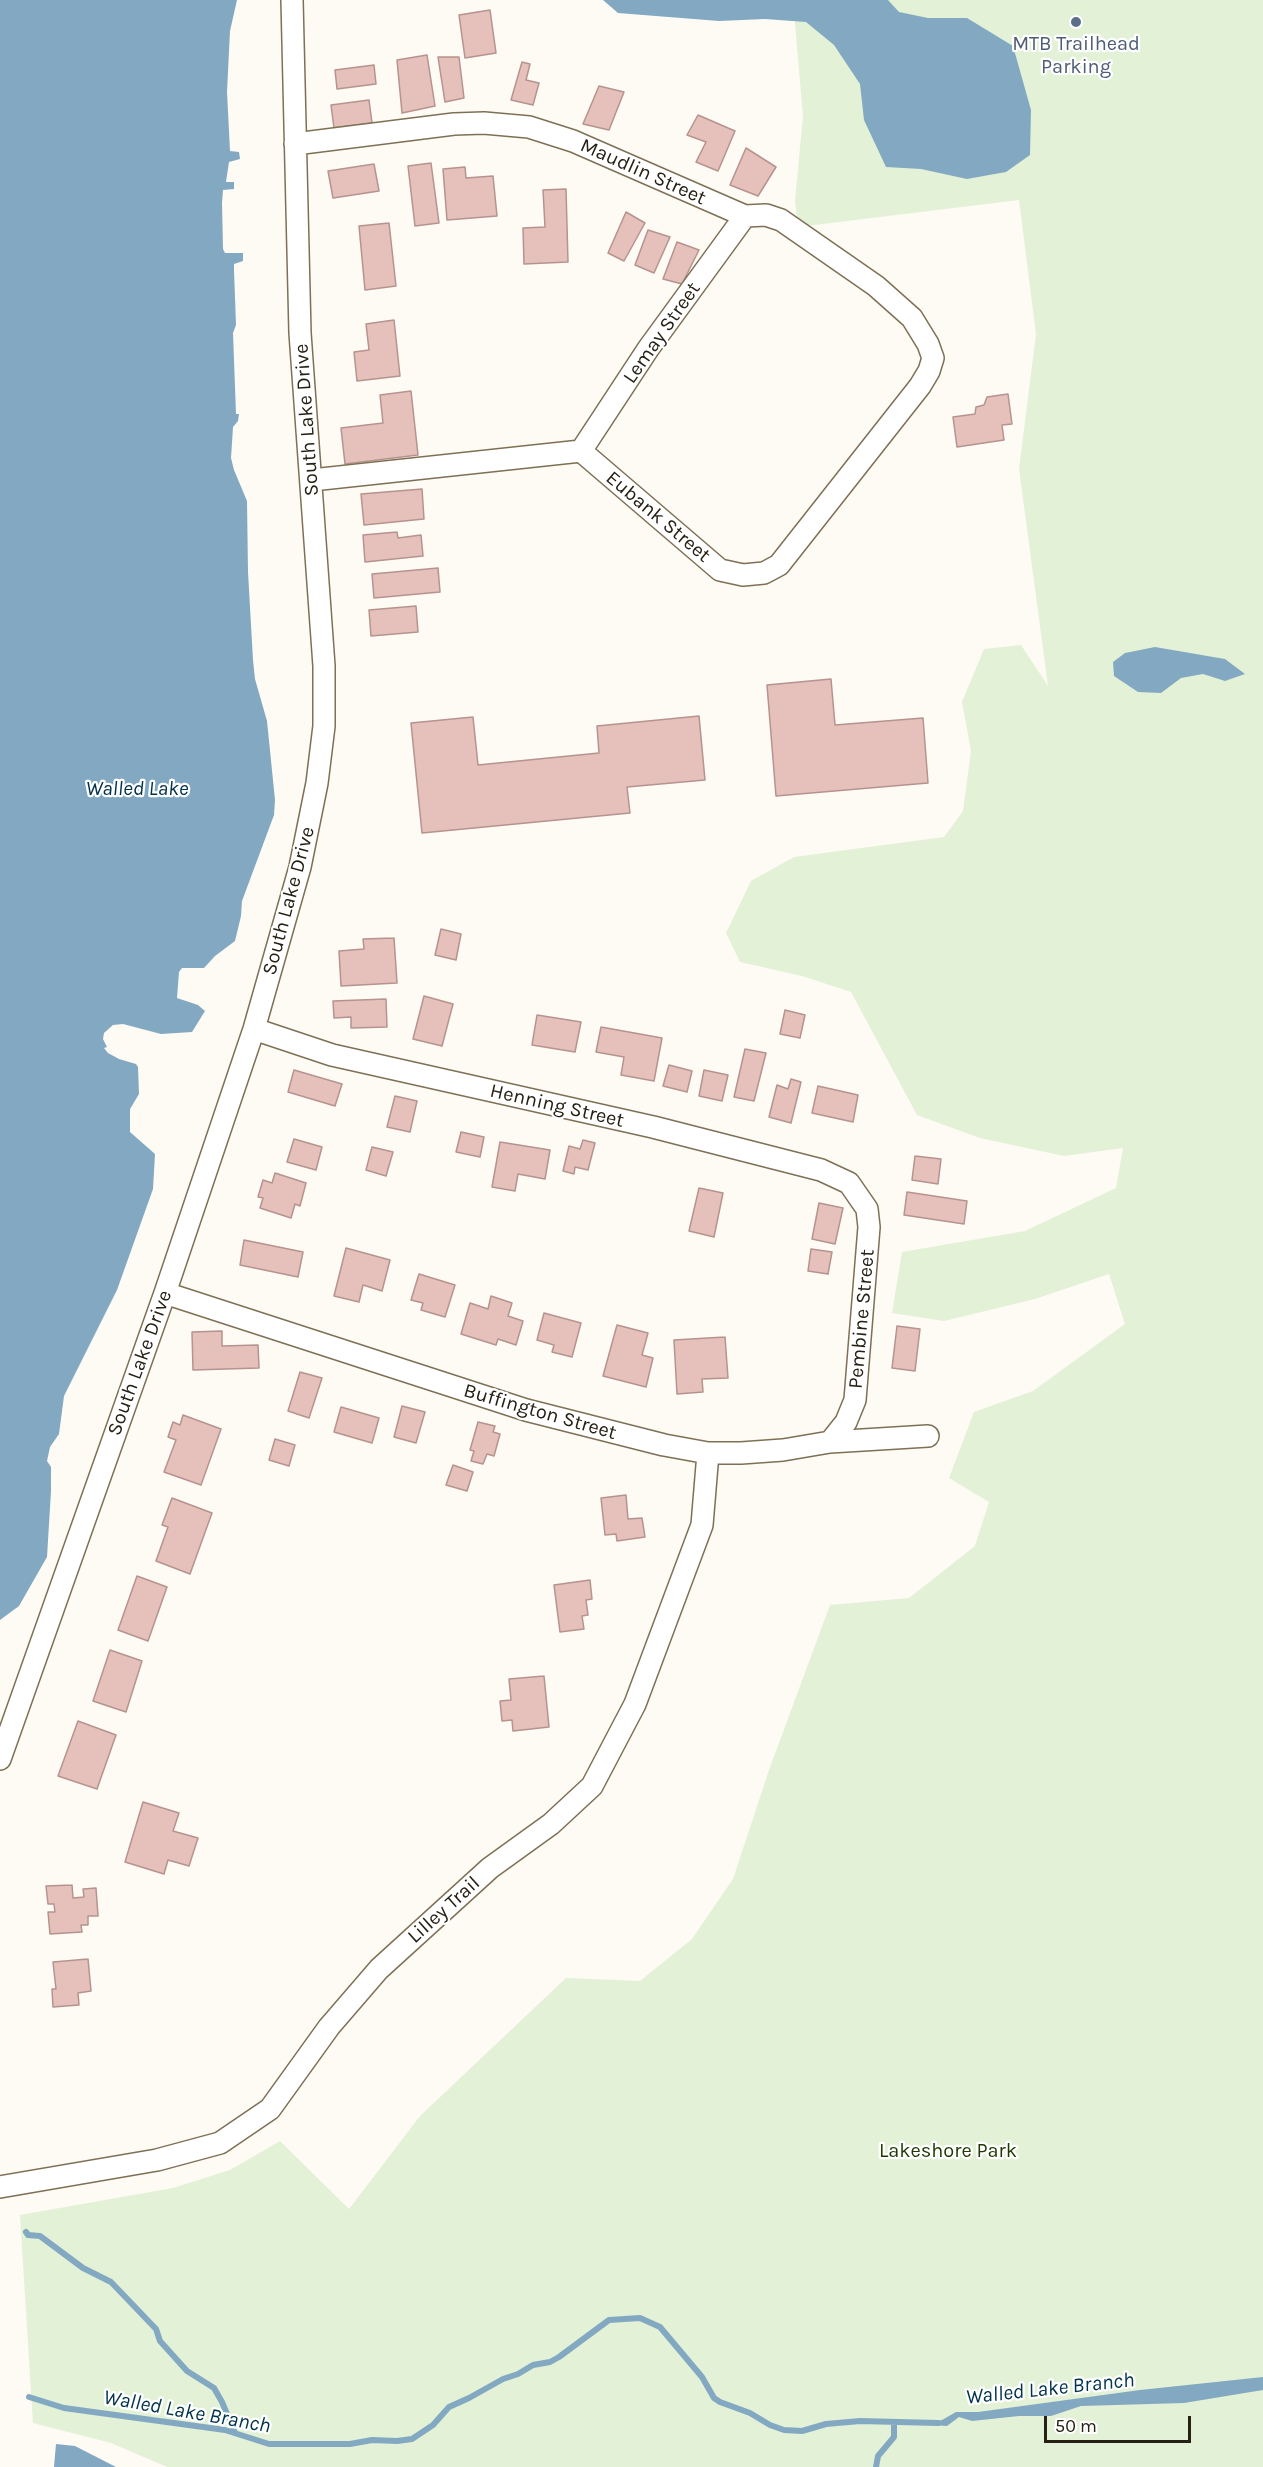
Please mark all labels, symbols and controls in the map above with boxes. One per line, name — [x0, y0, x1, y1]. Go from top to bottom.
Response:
marker: MTB Trailhead Parking — [1069, 15, 1083, 29]
place label: MTB Trailhead Parking — [1012, 32, 1140, 79]
street label: Maudlin Street — [576, 134, 710, 210]
street label: Lemay Street — [618, 278, 706, 388]
street label: South Lake Drive — [290, 343, 324, 497]
street label: Eubank Street — [601, 466, 715, 568]
water label: Walled Lake — [86, 776, 188, 802]
street label: South Lake Drive — [258, 824, 320, 978]
street label: Henning Street — [488, 1079, 626, 1133]
street label: Pembine Street — [844, 1248, 880, 1390]
street label: South Lake Drive — [103, 1287, 177, 1439]
street label: Buffington Street — [461, 1379, 619, 1445]
street label: Lilley Trail — [403, 1871, 485, 1949]
park label: Lakeshore Park — [879, 2139, 1017, 2163]
water label: Walled Lake Branch — [964, 2368, 1136, 2410]
water label: Walled Lake Branch — [101, 2385, 273, 2439]
scale bar — [1047, 2404, 1194, 2442]
text: 50 m — [1055, 2415, 1097, 2437]

